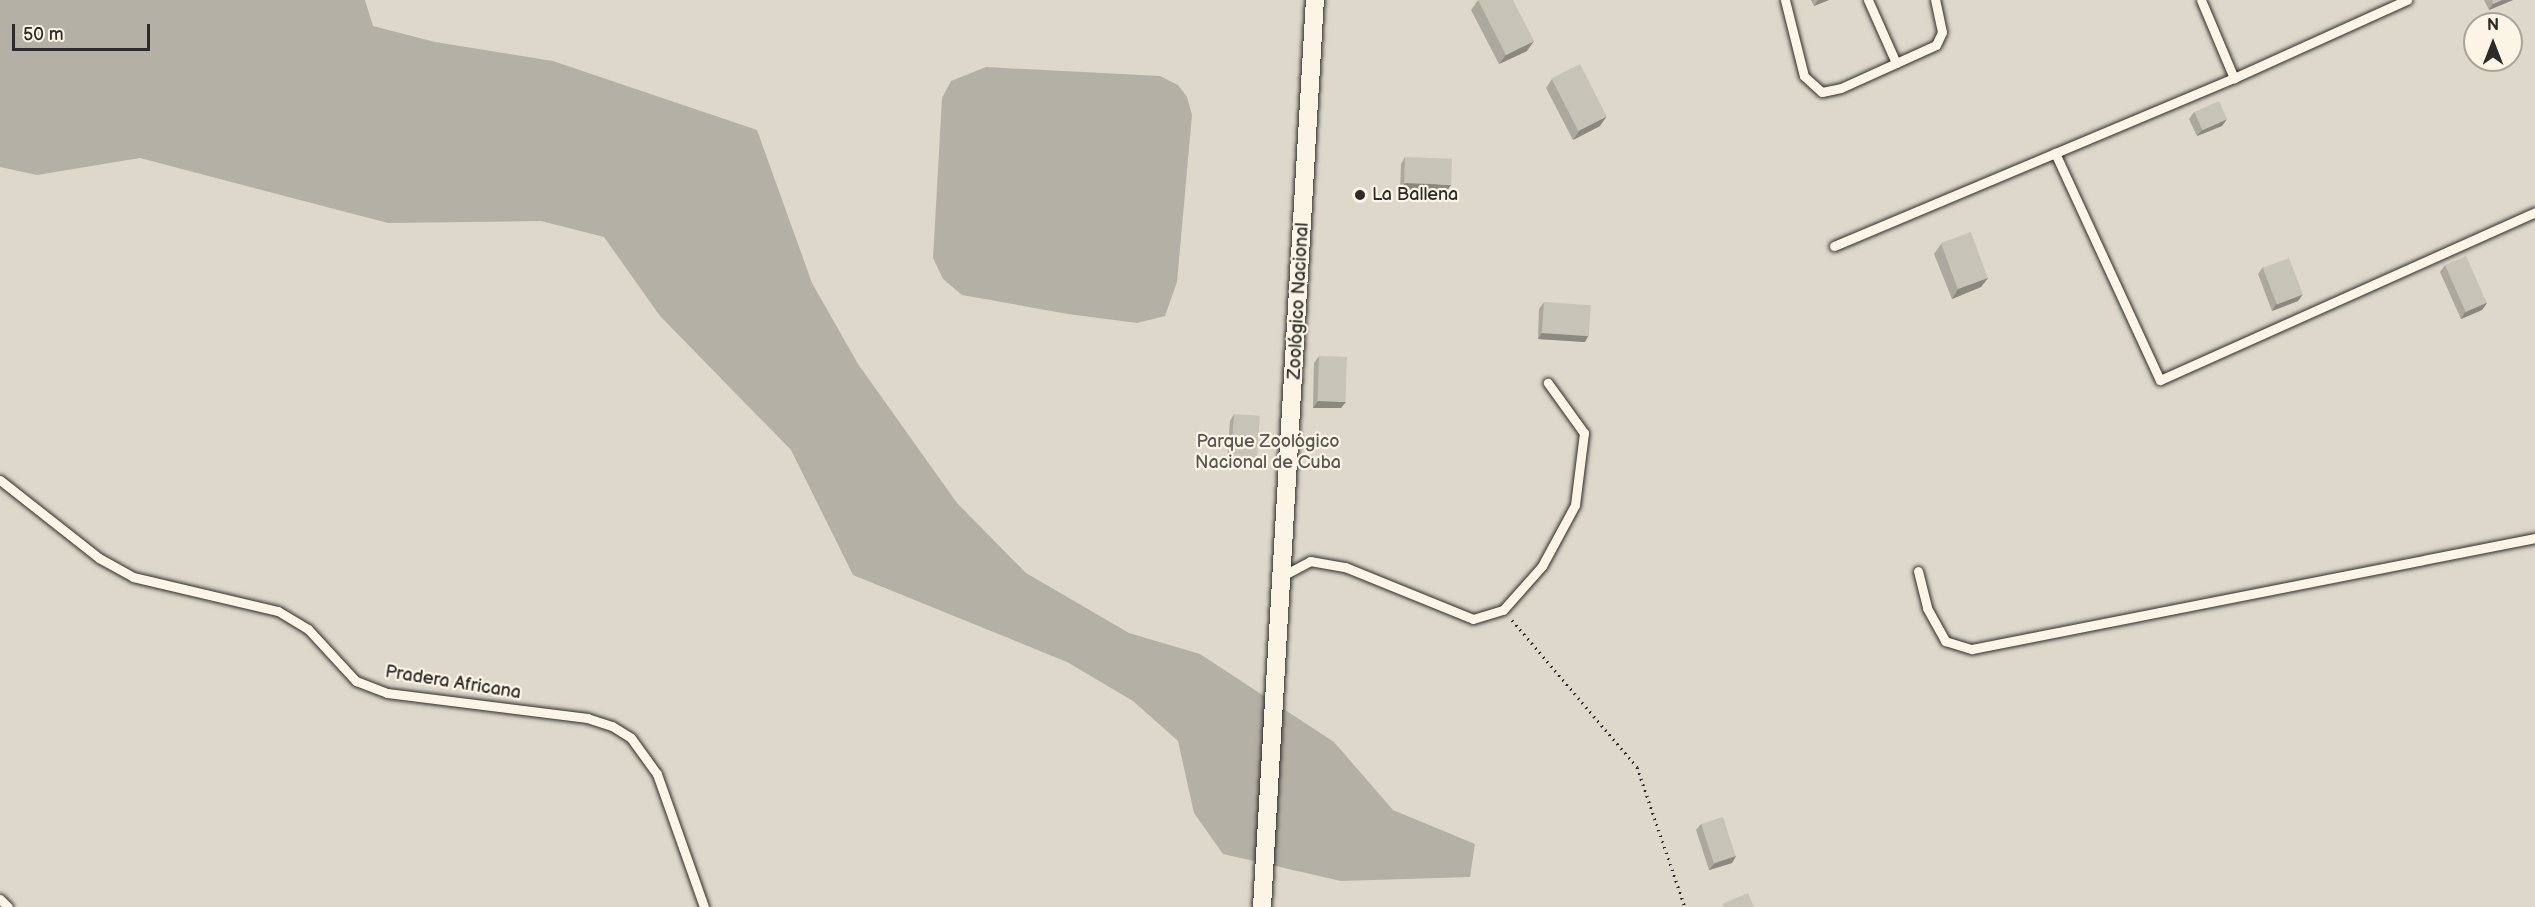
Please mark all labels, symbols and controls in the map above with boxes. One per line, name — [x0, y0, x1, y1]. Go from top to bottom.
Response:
scale bar — [15, 12, 153, 50]
north arrow — [2463, 12, 2523, 72]
text: N — [2487, 16, 2499, 35]
text: 50 m — [23, 24, 64, 45]
place label: La Ballena — [1372, 184, 1458, 206]
marker: La Ballena — [1353, 188, 1367, 202]
street label: Zoológico Nacional — [1284, 222, 1314, 380]
park label: Parque Zoológico Nacional de Cuba — [1195, 432, 1341, 474]
street label: Pradera Africana — [384, 662, 522, 704]

